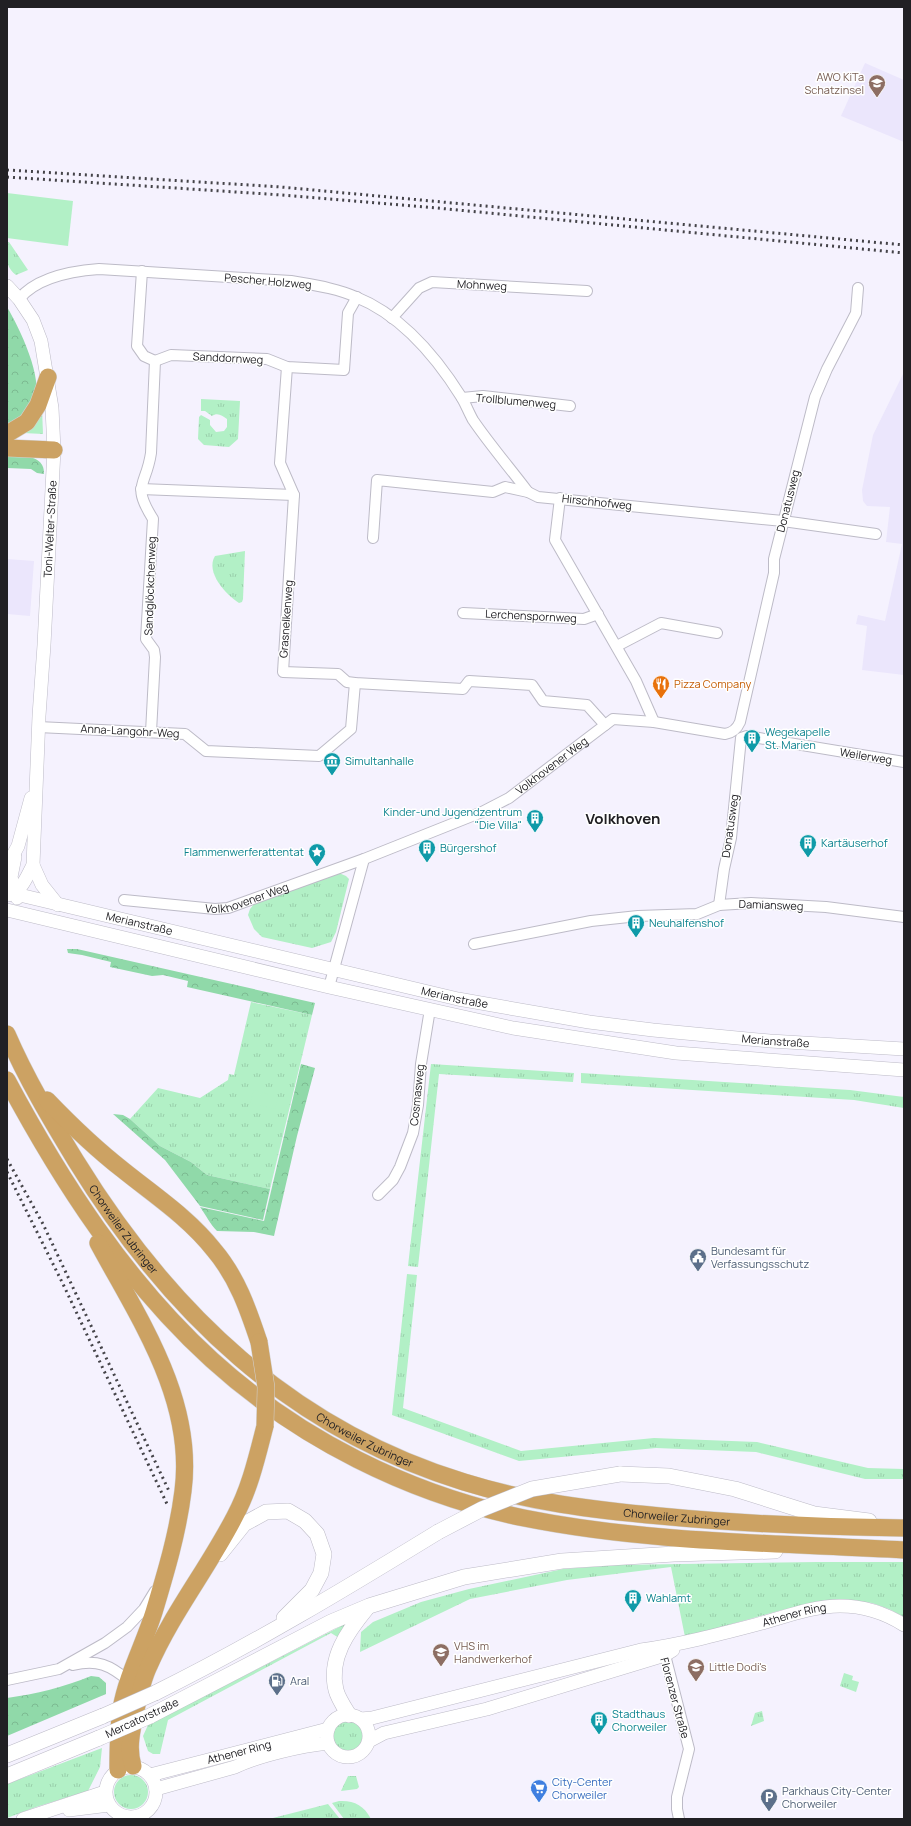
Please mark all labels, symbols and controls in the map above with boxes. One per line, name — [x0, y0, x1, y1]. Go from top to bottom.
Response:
place label: AWO KiTa Schatzinsel — [804, 69, 864, 97]
school or university icon: AWO KiTa Schatzinsel — [867, 73, 887, 98]
street label: Pescher Holzweg — [224, 269, 312, 292]
street label: Mohnweg — [457, 276, 507, 293]
street label: Sanddornweg — [192, 348, 264, 367]
street label: Trollblumenweg — [475, 390, 557, 411]
street label: Donatusweg — [772, 468, 803, 534]
street label: Toni-Welter-Straße — [39, 479, 60, 578]
street label: Hirschhofweg — [561, 490, 633, 513]
street label: Sandglöckchenweg — [140, 536, 159, 636]
street label: Grasnelkenweg — [275, 579, 296, 658]
street label: Lerchenspornweg — [485, 606, 577, 625]
restaurant icon: Pizza Company — [651, 674, 671, 699]
place label: Pizza Company — [674, 676, 751, 691]
street label: Anna-Langohr-Weg — [80, 720, 180, 741]
place label: Wegekapelle St. Marien — [765, 724, 831, 752]
building icon: Wegekapelle St. Marien — [742, 728, 762, 753]
street label: Volkhovener Weg — [512, 733, 590, 797]
street label: Weilerweg — [839, 744, 893, 767]
museum icon: Simultanhalle — [322, 751, 342, 776]
place label: Simultanhalle — [345, 753, 415, 768]
street label: Donatusweg — [718, 793, 741, 859]
place label: Kinder-und Jugendzentrum "Die Villa" — [383, 804, 522, 832]
building icon: Kinder-und Jugendzentrum "Die Villa" — [525, 808, 545, 833]
district label: Volkhoven — [586, 808, 660, 829]
building icon: Kartäuserhof — [798, 833, 818, 858]
place label: Kartäuserhof — [821, 835, 888, 850]
building icon: Bürgershof — [417, 838, 437, 863]
place label: Bürgershof — [440, 840, 497, 855]
place icon: Flammenwerferattentat — [307, 842, 327, 867]
place label: Flammenwerferattentat — [184, 844, 304, 859]
street label: Volkhovener Weg — [205, 879, 290, 916]
street label: Damiansweg — [738, 896, 804, 913]
street label: Merianstraße — [105, 908, 175, 938]
building icon: Neuhalfenshof — [626, 913, 646, 938]
place label: Neuhalfenshof — [649, 915, 724, 930]
street label: Merianstraße — [420, 983, 490, 1011]
street label: Merianstraße — [741, 1030, 810, 1050]
street label: Cosmasweg — [406, 1063, 427, 1127]
street label: Chorweiler Zubringer — [86, 1182, 162, 1277]
place label: Bundesamt für Verfassungsschutz — [711, 1243, 809, 1271]
public building icon: Bundesamt für Verfassungsschutz — [688, 1247, 708, 1272]
street label: Chorweiler Zubringer — [314, 1408, 416, 1470]
street label: Chorweiler Zubringer — [623, 1504, 731, 1529]
building icon: Wahlamt — [623, 1588, 643, 1613]
place label: Wahlamt — [646, 1590, 691, 1605]
street label: Athener Ring — [761, 1599, 827, 1630]
place label: VHS im Handwerkerhof — [454, 1638, 532, 1666]
school or university icon: VHS im Handwerkerhof — [431, 1642, 451, 1667]
street label: Florenzer Straße — [657, 1656, 694, 1741]
school or university icon: Little Dodi's — [686, 1657, 706, 1682]
place label: Little Dodi's — [709, 1659, 767, 1674]
fuel station icon: Aral — [267, 1671, 287, 1696]
place label: Aral — [290, 1673, 309, 1688]
street label: Mercatorstraße — [103, 1694, 181, 1741]
place label: Stadthaus Chorweiler — [612, 1706, 667, 1734]
building icon: Stadthaus Chorweiler — [589, 1710, 609, 1735]
street label: Athener Ring — [205, 1736, 273, 1767]
place label: City-Center Chorweiler — [552, 1774, 612, 1802]
supermarket icon: City-Center Chorweiler — [529, 1778, 549, 1803]
place label: Parkhaus City-Center Chorweiler — [782, 1783, 891, 1811]
parking icon: Parkhaus City-Center Chorweiler — [759, 1787, 779, 1812]

